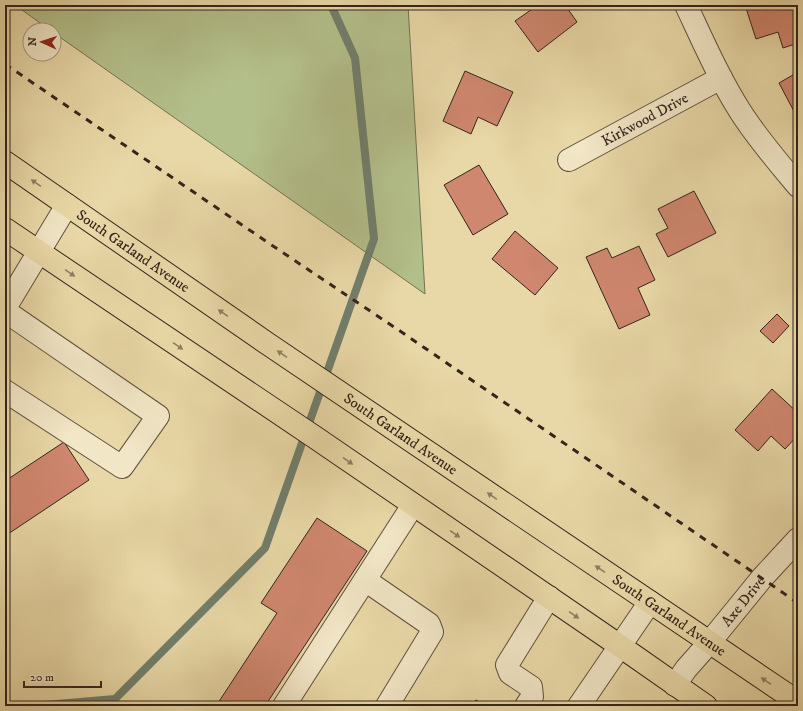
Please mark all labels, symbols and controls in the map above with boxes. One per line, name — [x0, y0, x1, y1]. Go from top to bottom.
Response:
north arrow — [22, 22, 62, 62]
text: N — [26, 37, 40, 46]
street label: Kirkwood Drive — [598, 89, 692, 151]
one-way arrow — [31, 179, 41, 187]
street label: South Garland Avenue — [73, 205, 193, 297]
one-way arrow — [65, 269, 75, 277]
one-way arrow — [218, 309, 228, 317]
one-way arrow — [173, 342, 183, 350]
one-way arrow — [276, 350, 288, 357]
street label: South Garland Avenue — [340, 389, 461, 479]
one-way arrow — [343, 457, 353, 465]
one-way arrow — [487, 492, 497, 500]
one-way arrow — [450, 530, 460, 538]
one-way arrow — [595, 565, 605, 573]
street label: South Garland Avenue — [608, 570, 730, 661]
street label: Axe Drive — [717, 572, 770, 631]
one-way arrow — [569, 611, 579, 619]
scale bar — [24, 663, 101, 689]
text: 20 m — [30, 670, 54, 685]
one-way arrow — [760, 677, 771, 684]

